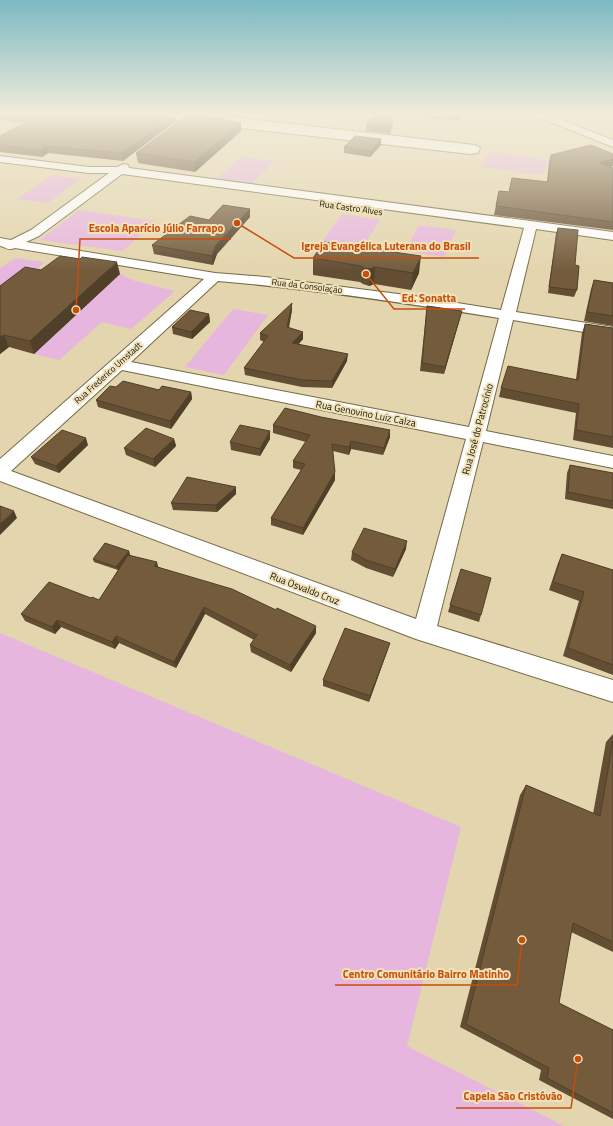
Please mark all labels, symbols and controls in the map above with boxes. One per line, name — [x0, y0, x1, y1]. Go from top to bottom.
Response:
street label: Rua Castro Alves — [319, 197, 384, 218]
callout: Escola Aparício Júlio Farrapo — [80, 216, 231, 239]
text: Escola Aparício Júlio Farrapo — [89, 220, 223, 236]
callout: Igreja Evangélica Luterana do Brasil — [294, 235, 479, 258]
text: Igreja Evangélica Luterana do Brasil — [301, 238, 471, 254]
street label: Rua da Consolação — [271, 275, 343, 296]
callout: Ed. Sonatta — [394, 286, 465, 309]
text: Ed. Sonatta — [402, 290, 457, 306]
street label: Rua Frederico Umstadt — [71, 338, 145, 407]
street label: Rua José do Patrocínio — [458, 382, 497, 476]
street label: Rua Genovino Luiz Calza — [315, 396, 417, 431]
street label: Rua Osvaldo Cruz — [268, 568, 342, 609]
callout: Centro Comunitário Bairro Matinho — [335, 962, 517, 985]
text: Centro Comunitário Bairro Matinho — [343, 966, 509, 982]
callout: Capela São Cristóvão — [456, 1085, 571, 1108]
text: Capela São Cristóvão — [464, 1088, 563, 1104]

